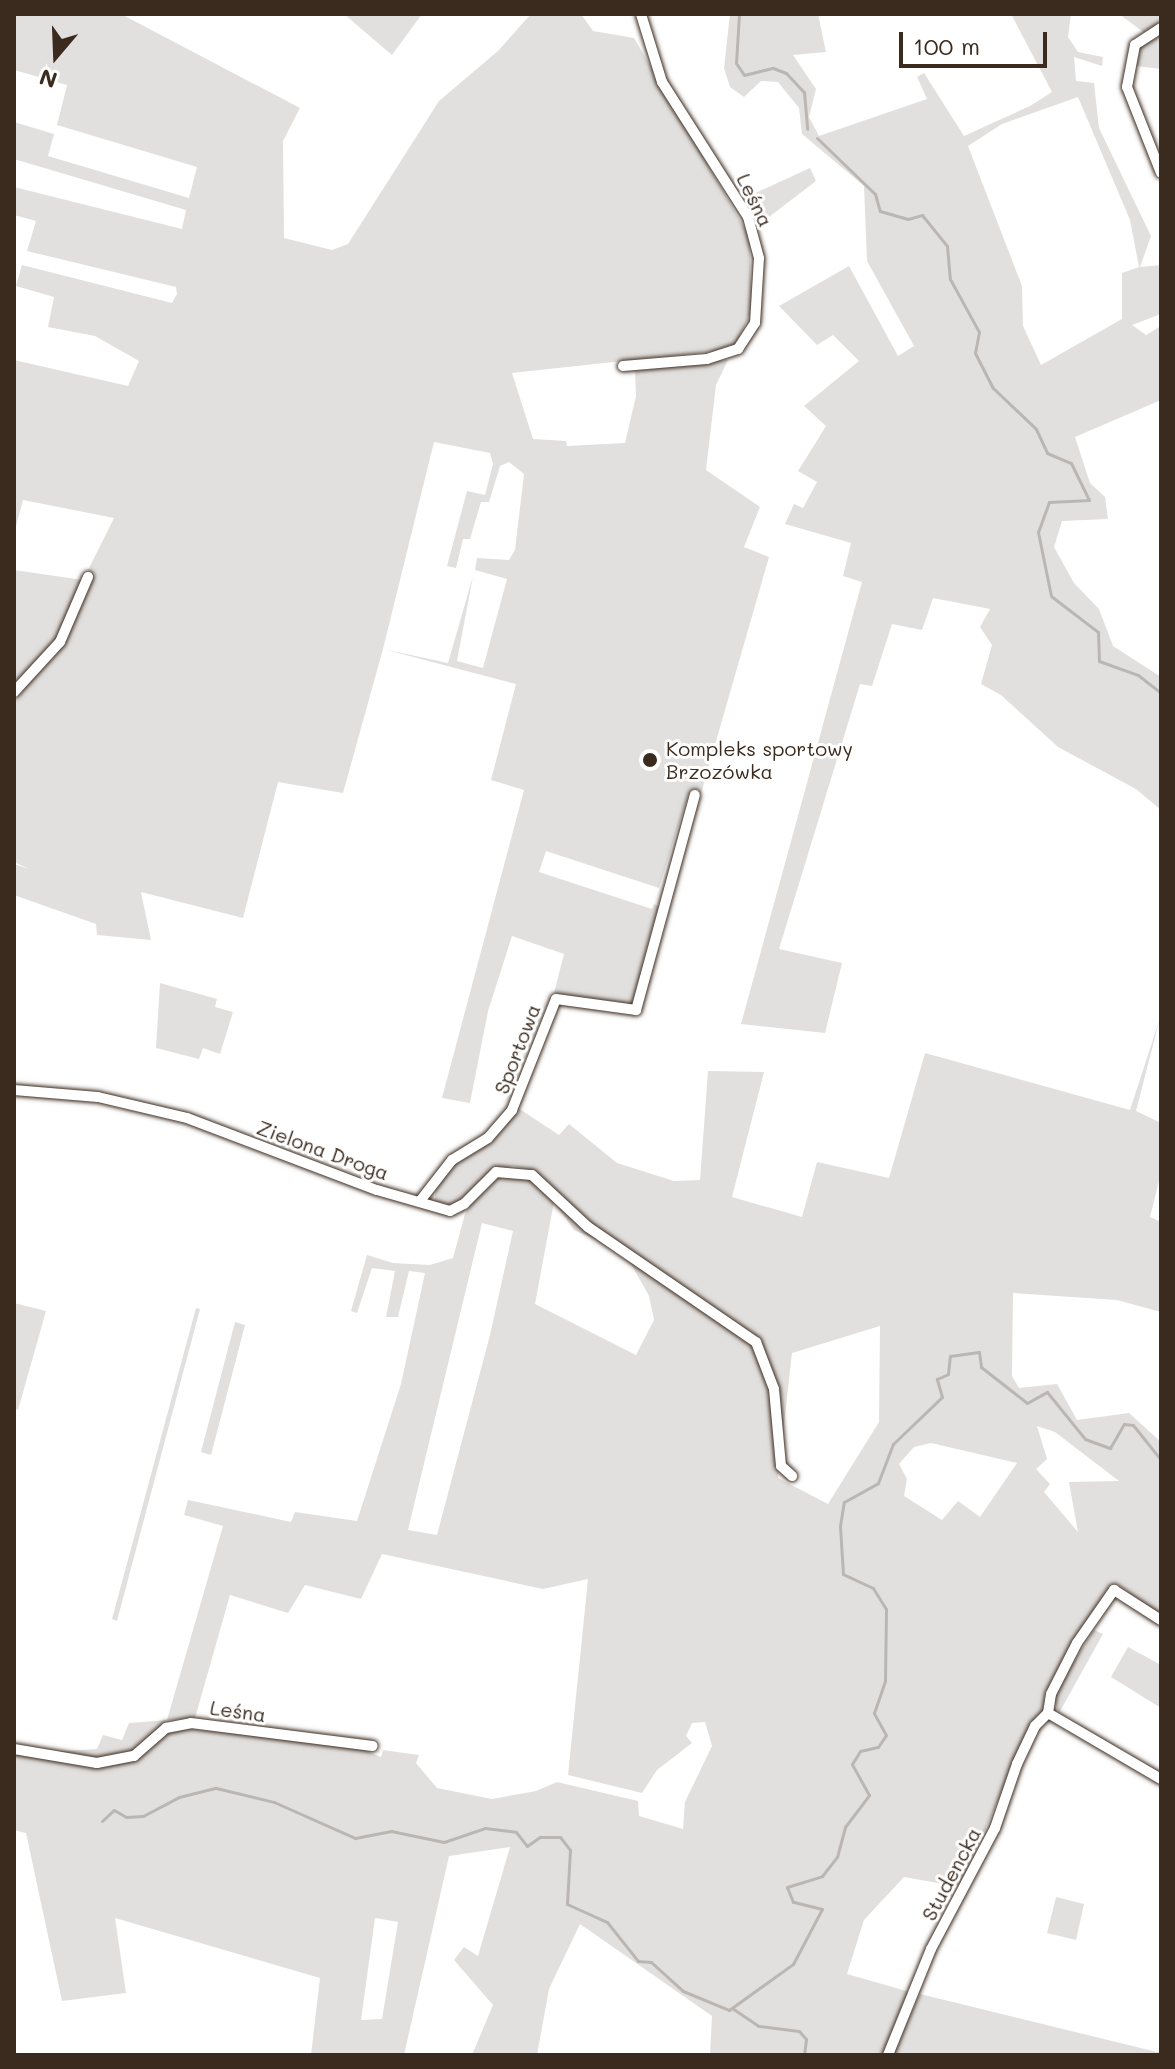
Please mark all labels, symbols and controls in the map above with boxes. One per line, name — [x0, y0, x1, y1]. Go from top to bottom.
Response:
north arrow — [16, 16, 96, 96]
scale bar — [903, 16, 1051, 66]
text: 100 m — [913, 30, 980, 61]
text: N — [35, 63, 61, 96]
street label: Leśna — [732, 170, 778, 230]
place label: Kompleks sportowy Brzozówka — [666, 736, 853, 783]
marker: Kompleks sportowy Brzozówka — [641, 751, 659, 769]
street label: Sportowa — [489, 1001, 545, 1097]
street label: Zielona Droga — [254, 1115, 392, 1185]
street label: Leśna — [209, 1695, 267, 1727]
street label: Studencka — [916, 1823, 986, 1925]

